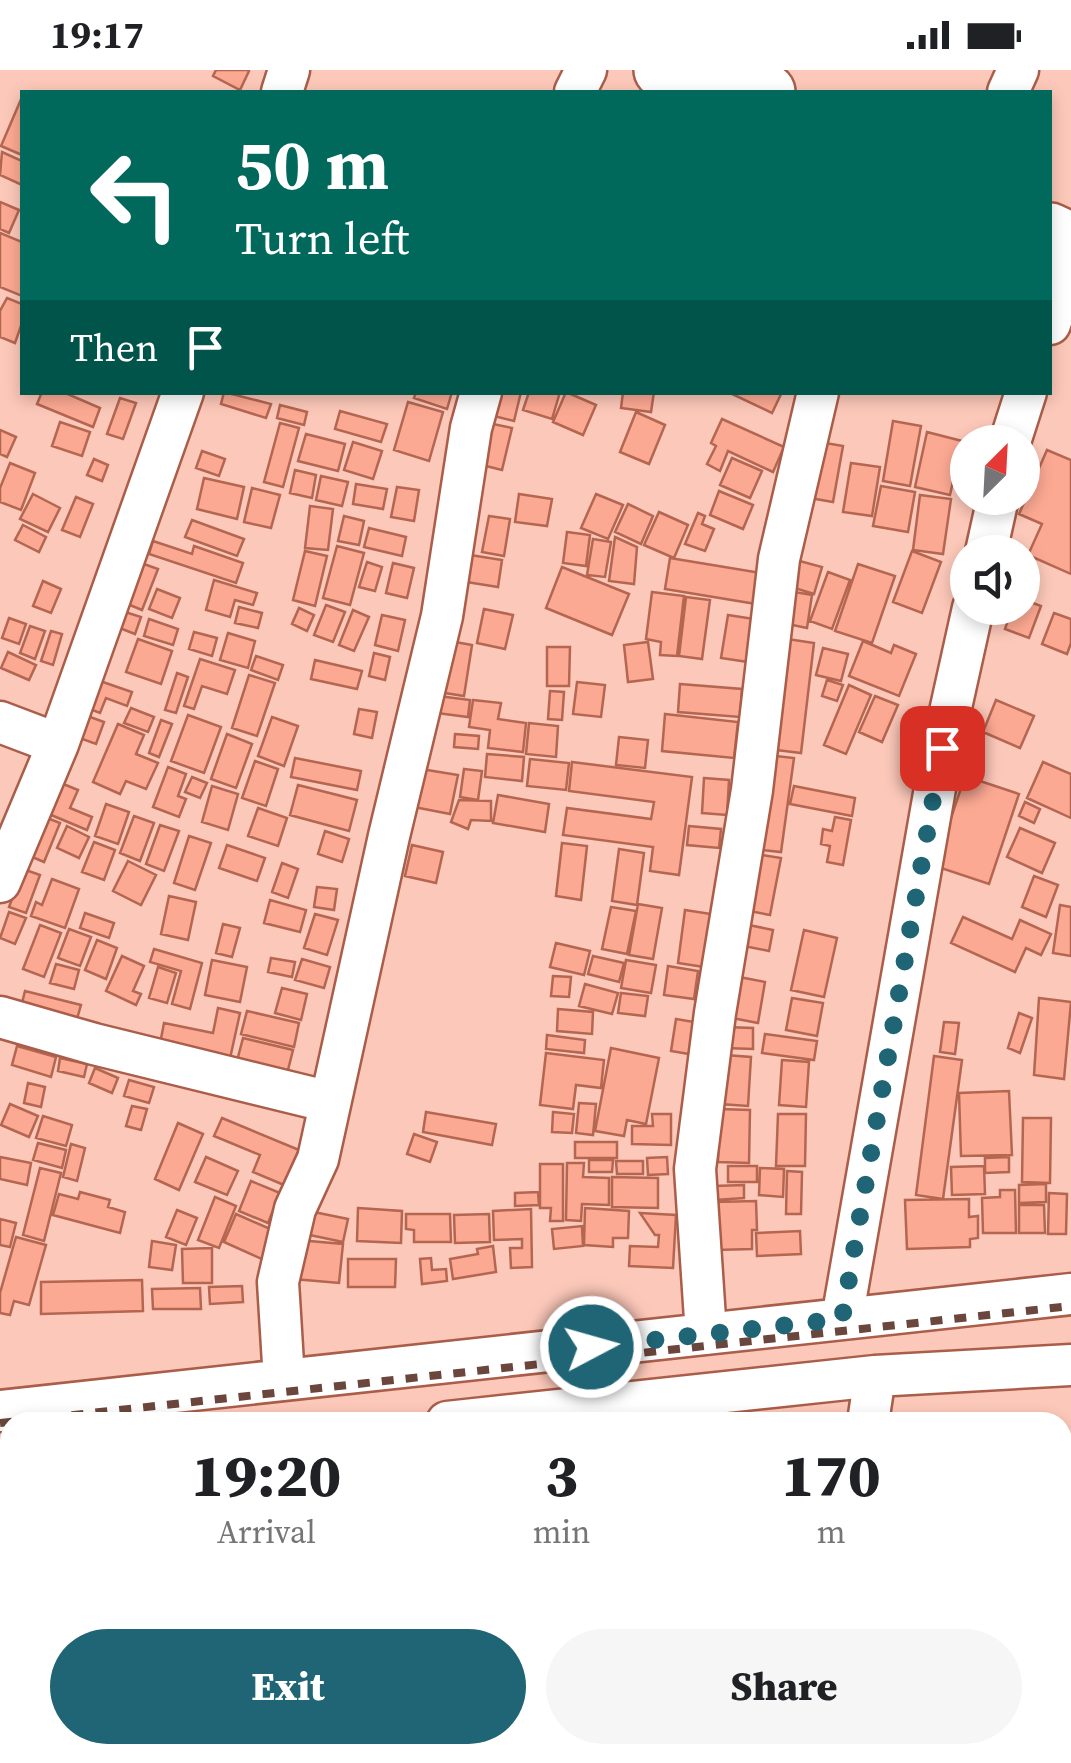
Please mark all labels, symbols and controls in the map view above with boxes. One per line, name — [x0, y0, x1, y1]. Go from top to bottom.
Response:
text: 19:17 — [50, 9, 144, 61]
text: 50 m — [235, 116, 389, 212]
icon: left — [70, 130, 200, 260]
text: Turn left — [235, 207, 409, 269]
icon: arrive — [178, 320, 233, 375]
text: Then — [70, 322, 158, 374]
north arrow — [950, 425, 1040, 515]
map controls — [950, 425, 1040, 625]
button: sound — [950, 535, 1040, 625]
pin — [900, 706, 985, 791]
icon: arrive — [915, 721, 970, 776]
position arrow — [539, 1295, 643, 1399]
text: 19:20 — [191, 1434, 341, 1516]
text: 3 — [545, 1434, 578, 1516]
text: 170 — [782, 1434, 881, 1516]
text: Arrival — [217, 1510, 316, 1554]
text: min — [533, 1510, 590, 1554]
text: m — [817, 1510, 846, 1554]
button: Exit — [50, 1629, 526, 1744]
button: Share — [546, 1629, 1022, 1744]

